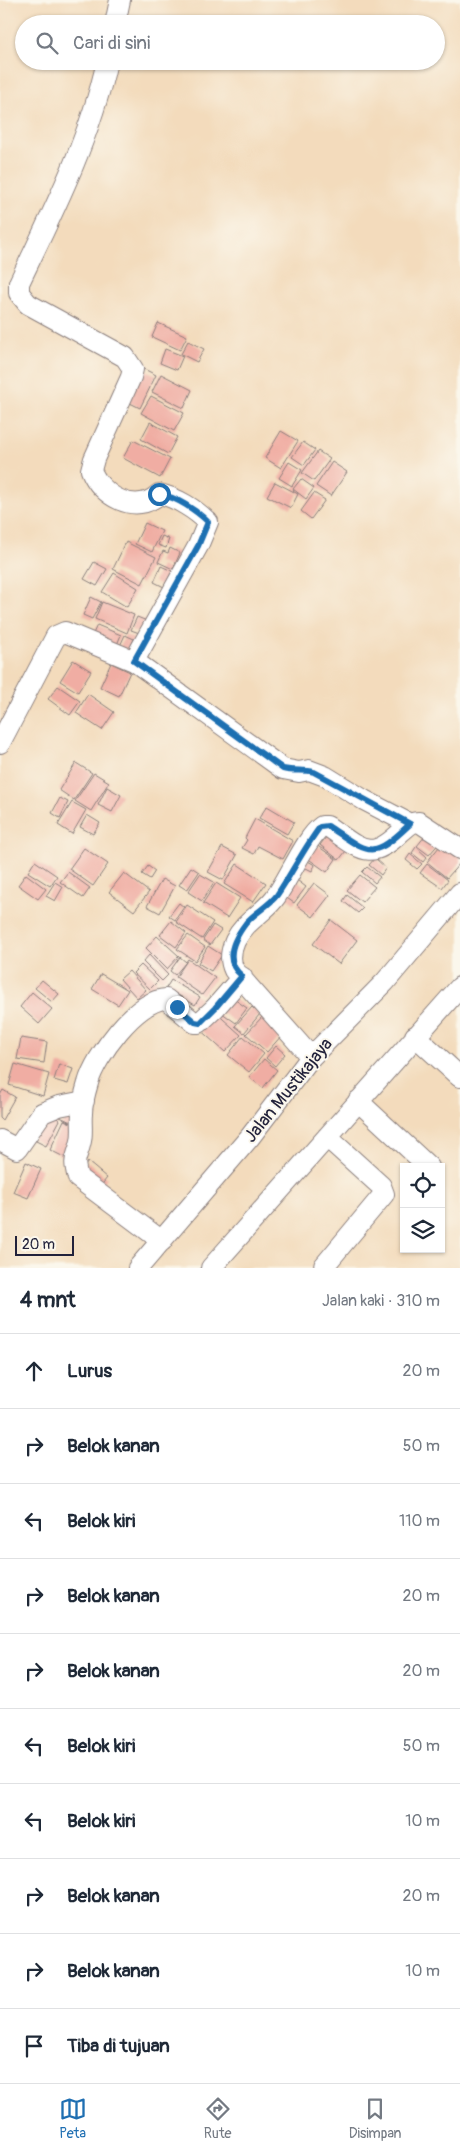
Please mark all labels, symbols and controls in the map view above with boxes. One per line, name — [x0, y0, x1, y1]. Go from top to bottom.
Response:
search box — [15, 15, 445, 70]
icon: search — [33, 29, 61, 57]
text: Cari di sini — [73, 31, 150, 55]
route start — [148, 483, 171, 506]
route end — [166, 996, 189, 1019]
street label: Jalan Mustikajaya — [239, 1033, 338, 1147]
map controls — [400, 1163, 445, 1253]
button: locate — [400, 1163, 445, 1208]
button: layers — [400, 1208, 445, 1253]
scale bar — [15, 1233, 74, 1256]
text: 20 m — [22, 1236, 55, 1253]
text: 4 mnt — [20, 1287, 76, 1314]
text: Jalan kaki · 310 m — [322, 1291, 440, 1311]
icon: ahead — [20, 1357, 48, 1385]
text: Lurus — [67, 1359, 112, 1383]
text: 20 m — [402, 1361, 440, 1381]
icon: right — [20, 1432, 48, 1460]
text: Belok kanan — [67, 1434, 160, 1458]
text: 50 m — [403, 1436, 440, 1456]
icon: left — [20, 1507, 48, 1535]
text: Belok kiri — [67, 1509, 135, 1533]
text: 110 m — [399, 1511, 440, 1531]
icon: right — [20, 1582, 48, 1610]
text: Belok kanan — [67, 1584, 160, 1608]
text: 20 m — [402, 1586, 440, 1606]
icon: right — [20, 1657, 48, 1685]
text: Belok kanan — [67, 1659, 160, 1683]
text: 20 m — [402, 1661, 440, 1681]
icon: left — [20, 1732, 48, 1760]
text: Belok kiri — [67, 1734, 135, 1758]
text: 50 m — [403, 1736, 440, 1756]
icon: left — [20, 1807, 48, 1835]
text: Belok kiri — [67, 1809, 135, 1833]
text: 10 m — [405, 1811, 440, 1831]
icon: right — [20, 1882, 48, 1910]
text: Belok kanan — [67, 1884, 160, 1908]
text: 20 m — [402, 1886, 440, 1906]
icon: right — [20, 1957, 48, 1985]
text: Belok kanan — [67, 1959, 160, 1983]
text: 10 m — [405, 1961, 440, 1981]
icon: arrive — [20, 2032, 48, 2060]
text: Tiba di tujuan — [67, 2034, 170, 2058]
tab: Peta — [59, 2095, 87, 2142]
tab: Rute — [204, 2095, 232, 2142]
tab: Disimpan — [349, 2095, 401, 2142]

